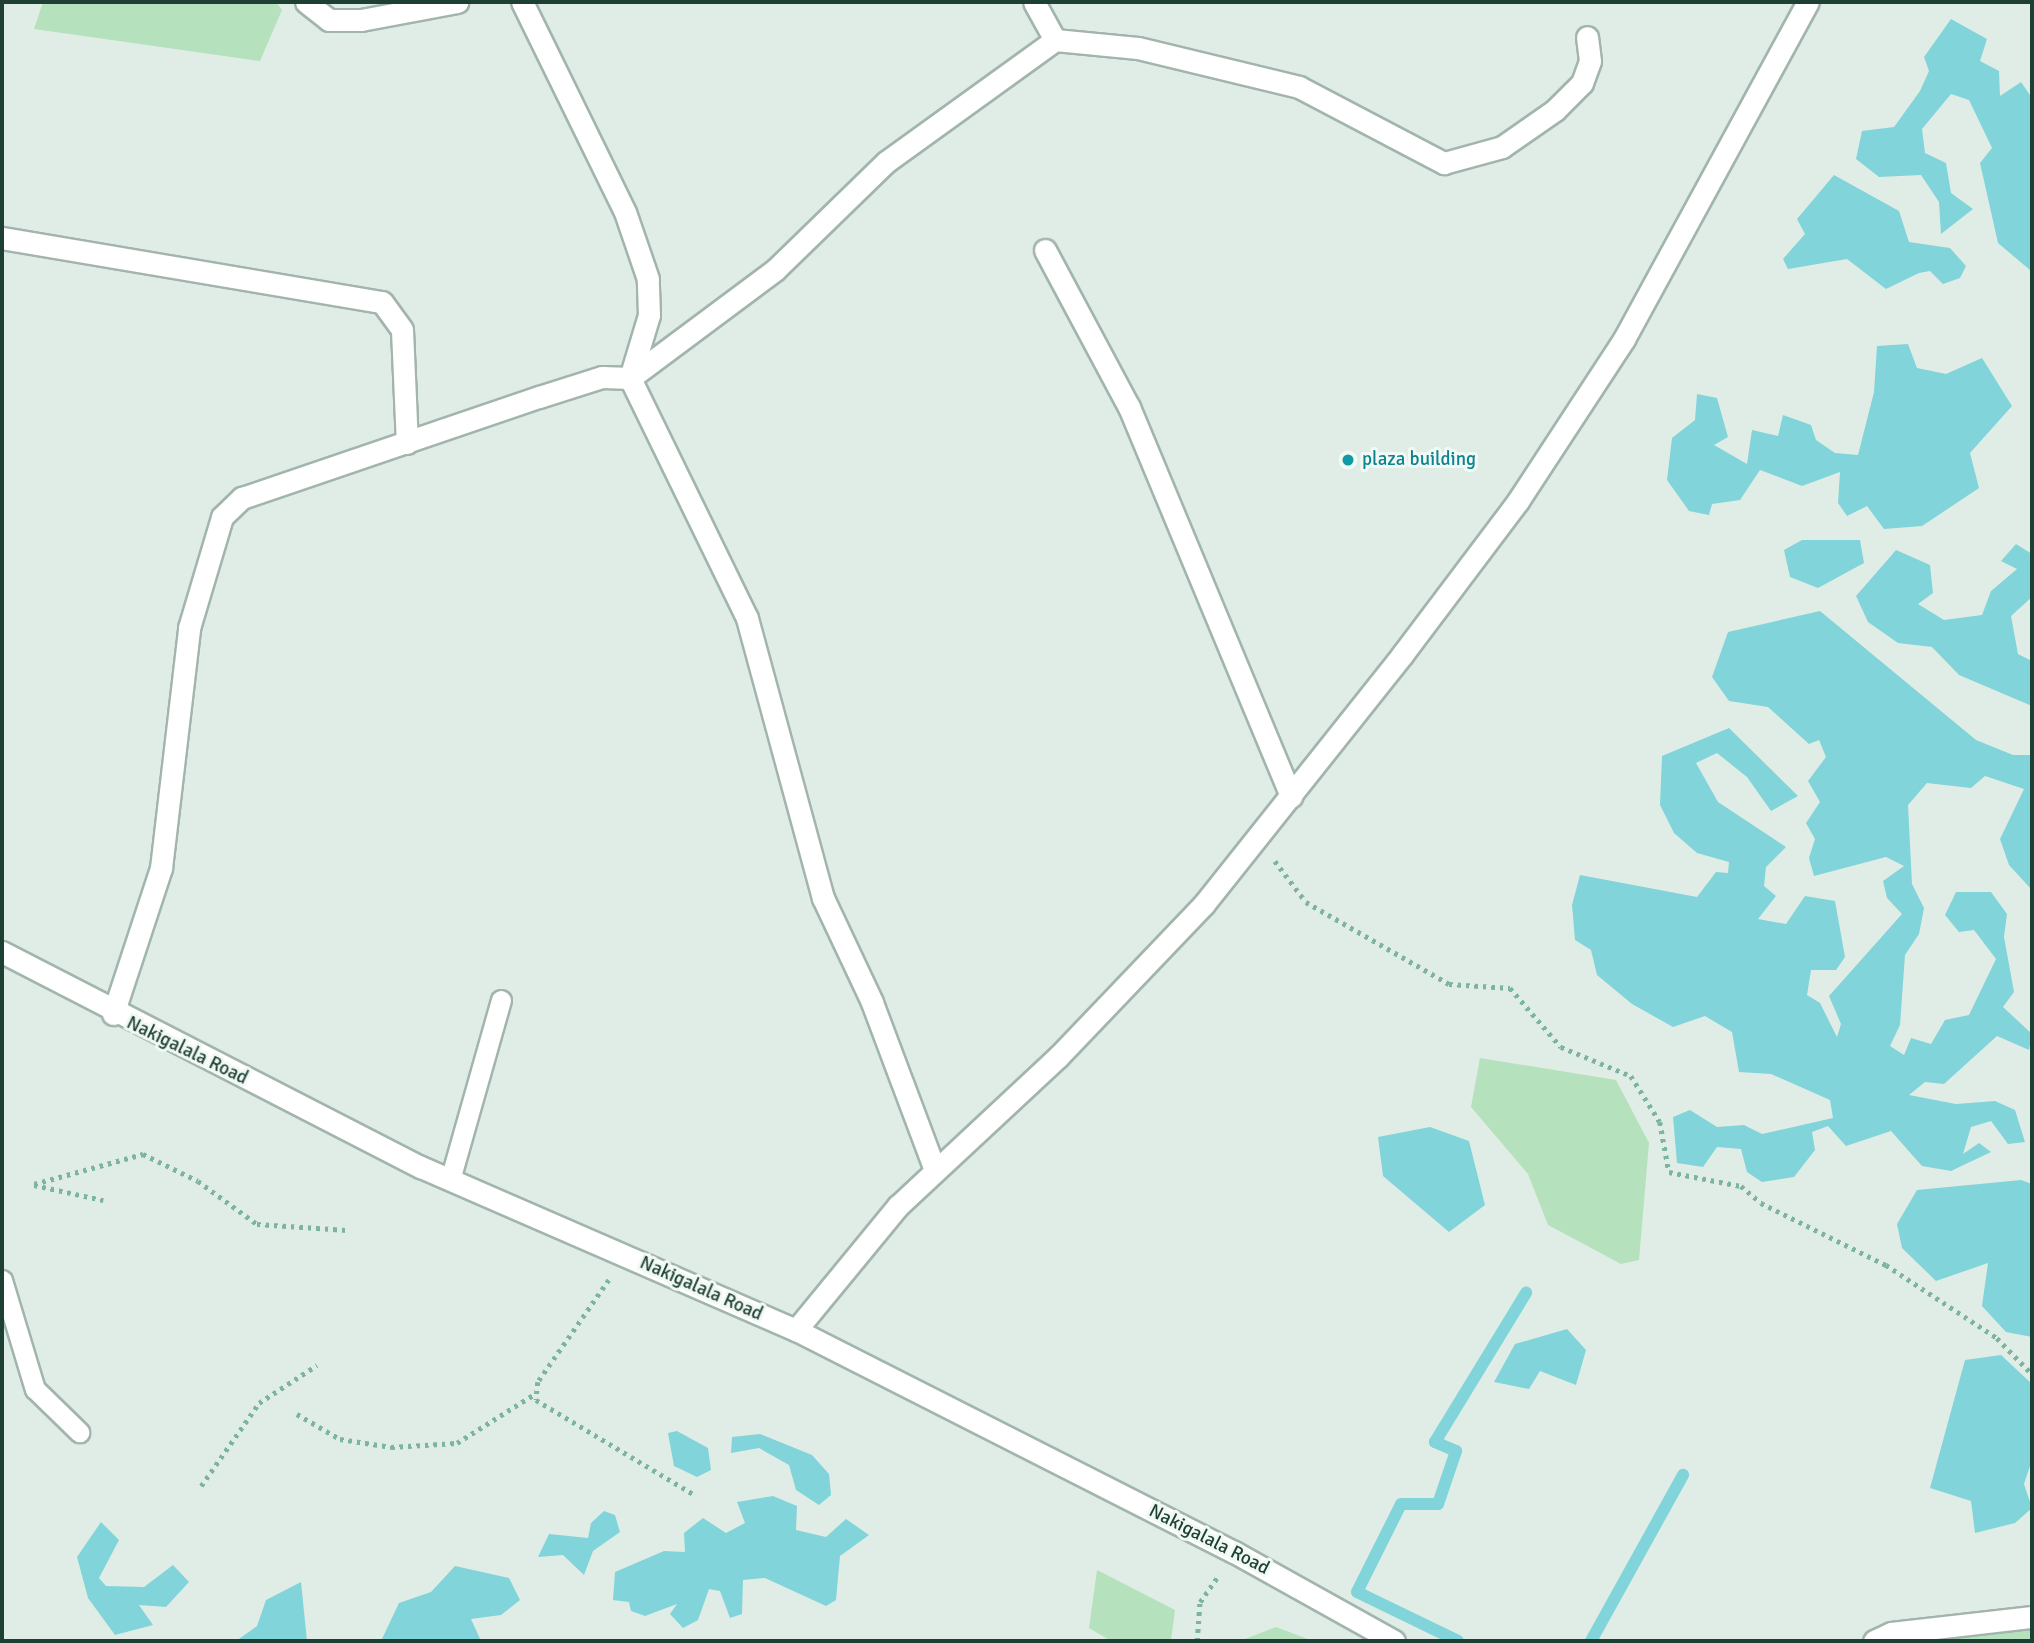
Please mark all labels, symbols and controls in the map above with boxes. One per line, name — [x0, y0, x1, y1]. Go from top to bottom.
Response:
place label: plaza building — [1362, 449, 1476, 471]
marker: plaza building — [1340, 452, 1356, 468]
street label: Nakigalala Road — [123, 1012, 251, 1090]
street label: Nakigalala Road — [636, 1252, 766, 1326]
street label: Nakigalala Road — [1145, 1500, 1273, 1580]

